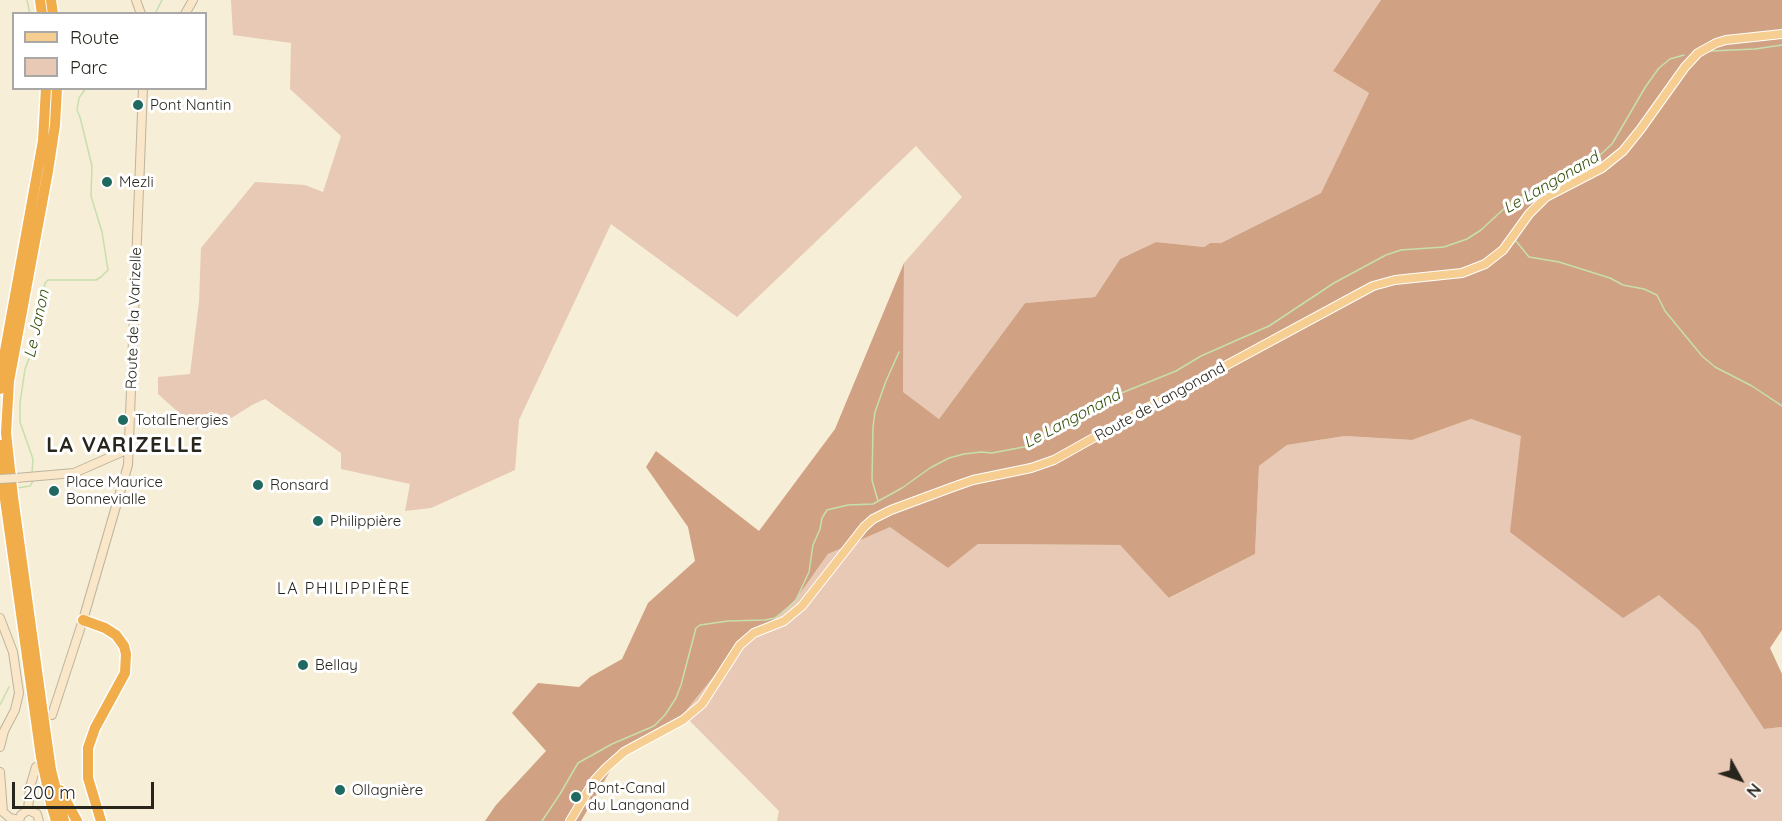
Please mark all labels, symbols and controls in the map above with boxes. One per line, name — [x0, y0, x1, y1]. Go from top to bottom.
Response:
legend — [12, 12, 207, 90]
text: Route — [70, 26, 119, 49]
text: Parc — [70, 56, 107, 79]
place label: Pont Nantin — [150, 96, 231, 114]
marker: Pont Nantin — [131, 98, 145, 112]
water label: Le Langonand — [1500, 148, 1602, 218]
place label: Mezli — [119, 173, 154, 191]
marker: Mezli — [100, 175, 114, 189]
street label: Route de la Varizelle — [123, 247, 145, 389]
water label: Le Janon — [20, 288, 54, 360]
street label: Route de Langonand — [1092, 359, 1228, 445]
water label: Le Langonand — [1020, 386, 1124, 452]
place label: TotalEnergies — [135, 411, 228, 429]
marker: TotalEnergies — [116, 413, 130, 427]
district label: LA VARIZELLE — [46, 433, 204, 459]
place label: Place Maurice Bonnevialle — [66, 473, 163, 508]
place label: Ronsard — [270, 476, 328, 494]
marker: Ronsard — [251, 478, 265, 492]
marker: Place Maurice Bonnevialle — [47, 484, 61, 498]
place label: Philippière — [330, 512, 401, 530]
marker: Philippière — [311, 514, 325, 528]
district label: LA PHILIPPIÈRE — [277, 579, 411, 599]
place label: Bellay — [315, 656, 358, 674]
marker: Bellay — [296, 658, 310, 672]
north arrow — [1710, 749, 1770, 809]
scale bar — [15, 770, 158, 808]
place label: Pont-Canal du Langonand — [588, 779, 689, 814]
text: N — [1742, 780, 1765, 801]
text: 200 m — [23, 781, 76, 804]
place label: Ollagnière — [352, 781, 423, 799]
marker: Ollagnière — [333, 783, 347, 797]
marker: Pont-Canal du Langonand — [569, 790, 583, 804]

